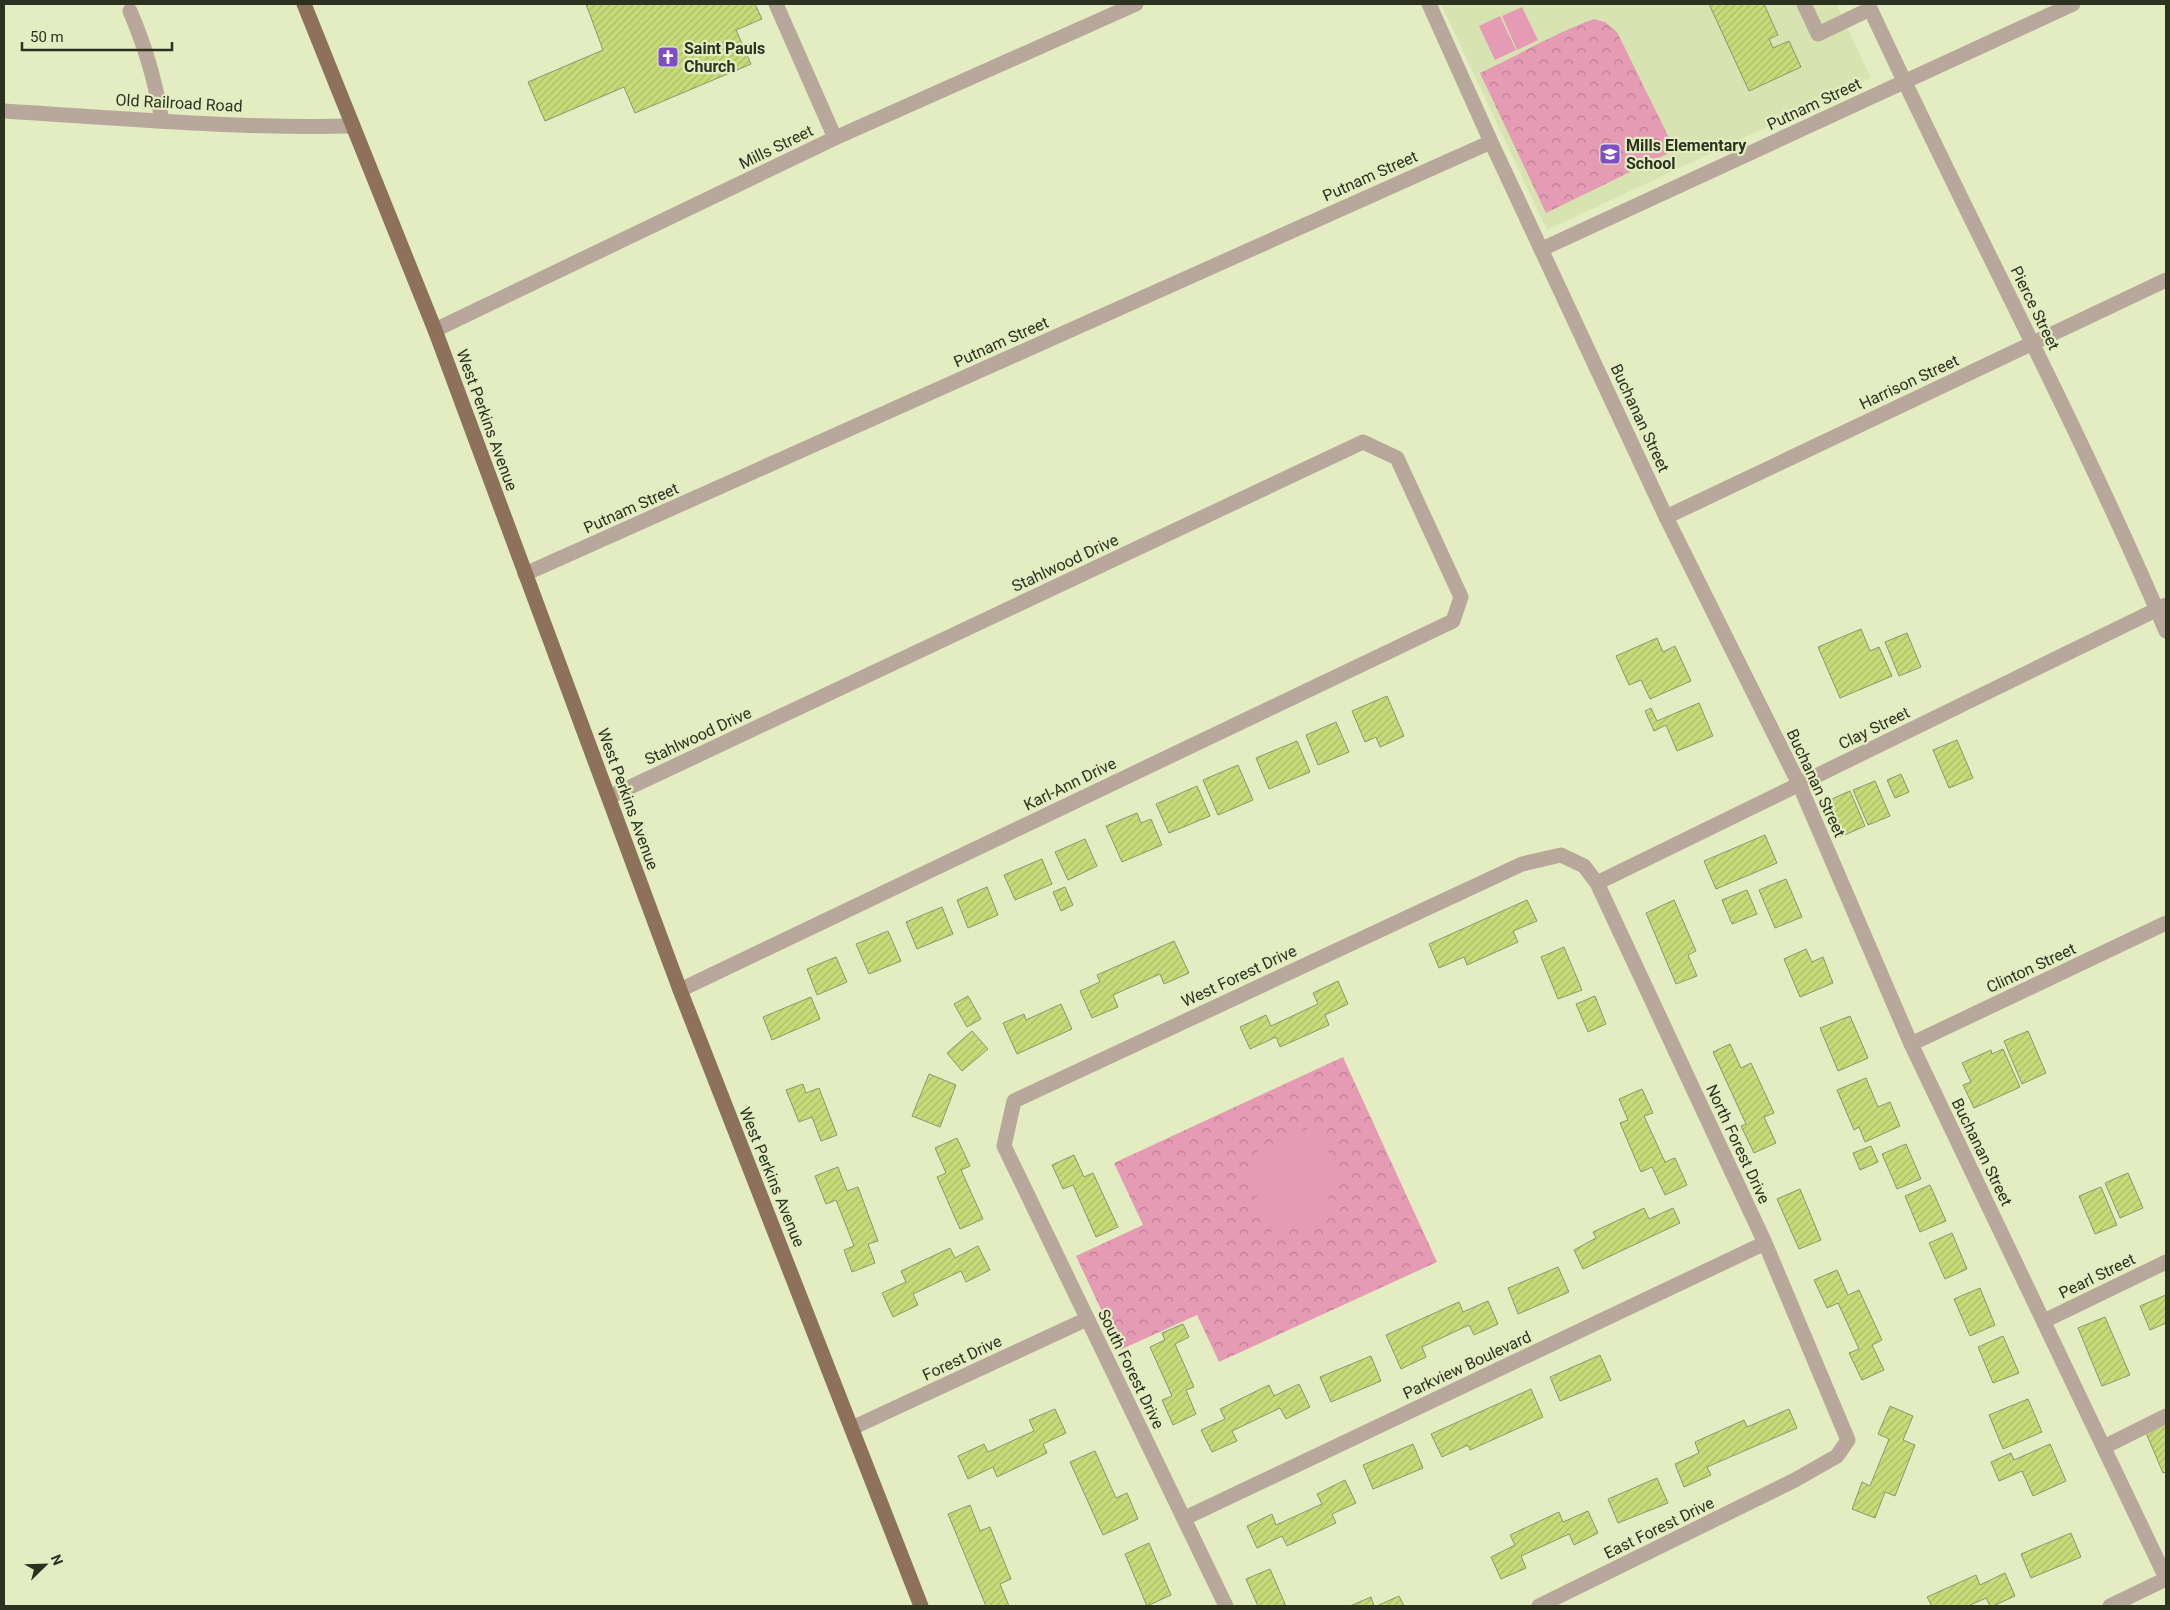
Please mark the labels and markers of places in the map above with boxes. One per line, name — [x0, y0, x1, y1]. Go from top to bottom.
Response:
place label: Saint Pauls Church — [684, 39, 765, 76]
church icon: Saint Pauls Church — [656, 45, 680, 69]
place label: Mills Elementary School — [1626, 136, 1747, 173]
school or university icon: Mills Elementary School — [1598, 142, 1622, 166]

